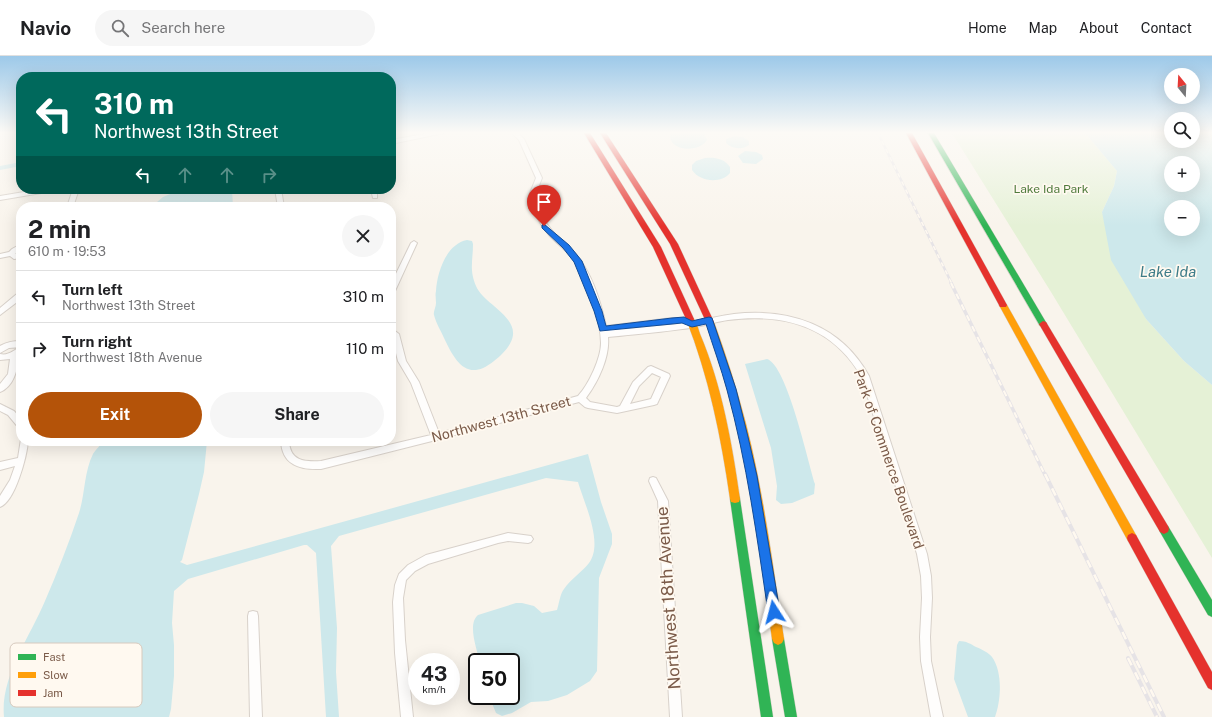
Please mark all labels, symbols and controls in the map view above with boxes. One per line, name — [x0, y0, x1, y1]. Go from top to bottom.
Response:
search box — [95, 10, 375, 46]
text: Navio — [20, 17, 71, 39]
icon: search — [109, 17, 131, 39]
text: Search here — [141, 19, 225, 36]
text: Home — [968, 20, 1007, 36]
text: Map — [1029, 20, 1057, 36]
text: About — [1079, 20, 1119, 36]
text: Contact — [1141, 20, 1192, 36]
north arrow — [1164, 68, 1200, 104]
map controls — [1164, 68, 1200, 236]
text: 310 m — [94, 87, 174, 120]
icon: left — [28, 88, 80, 140]
button: search — [1164, 112, 1200, 148]
text: Northwest 13th Street — [94, 121, 279, 142]
button: + — [1164, 156, 1200, 192]
icon: left — [132, 164, 154, 186]
icon: ahead — [174, 164, 196, 186]
icon: ahead — [216, 164, 238, 186]
icon: right — [258, 164, 280, 186]
park label: Lake Ida Park — [1013, 182, 1089, 196]
pin — [527, 185, 561, 226]
icon: arrive — [533, 191, 555, 213]
button: − — [1164, 200, 1200, 236]
text: 2 min — [28, 215, 91, 243]
button: close — [342, 215, 384, 257]
text: 610 m · 19:53 — [28, 244, 106, 259]
water label: Lake Ida — [1140, 263, 1196, 280]
text: Turn left — [62, 281, 123, 298]
icon: left — [28, 286, 50, 308]
text: 310 m — [343, 288, 384, 305]
text: Northwest 13th Street — [62, 298, 195, 313]
text: Turn right — [62, 333, 132, 350]
icon: right — [28, 338, 50, 360]
text: 110 m — [346, 340, 384, 357]
text: Northwest 18th Avenue — [62, 350, 202, 365]
street label: Park of Commerce Boulevard — [851, 367, 927, 551]
button: Exit — [28, 392, 202, 438]
button: Share — [210, 392, 384, 438]
street label: Northwest 13th Street — [430, 393, 572, 445]
street label: Northwest 18th Avenue — [652, 506, 684, 690]
position arrow — [753, 591, 795, 633]
legend — [10, 643, 142, 707]
text: Fast — [43, 651, 65, 663]
speed limit sign: 50 — [468, 653, 520, 705]
text: 43 — [421, 662, 447, 686]
text: Slow — [43, 669, 69, 681]
text: km/h — [422, 683, 446, 695]
text: Jam — [43, 687, 63, 699]

